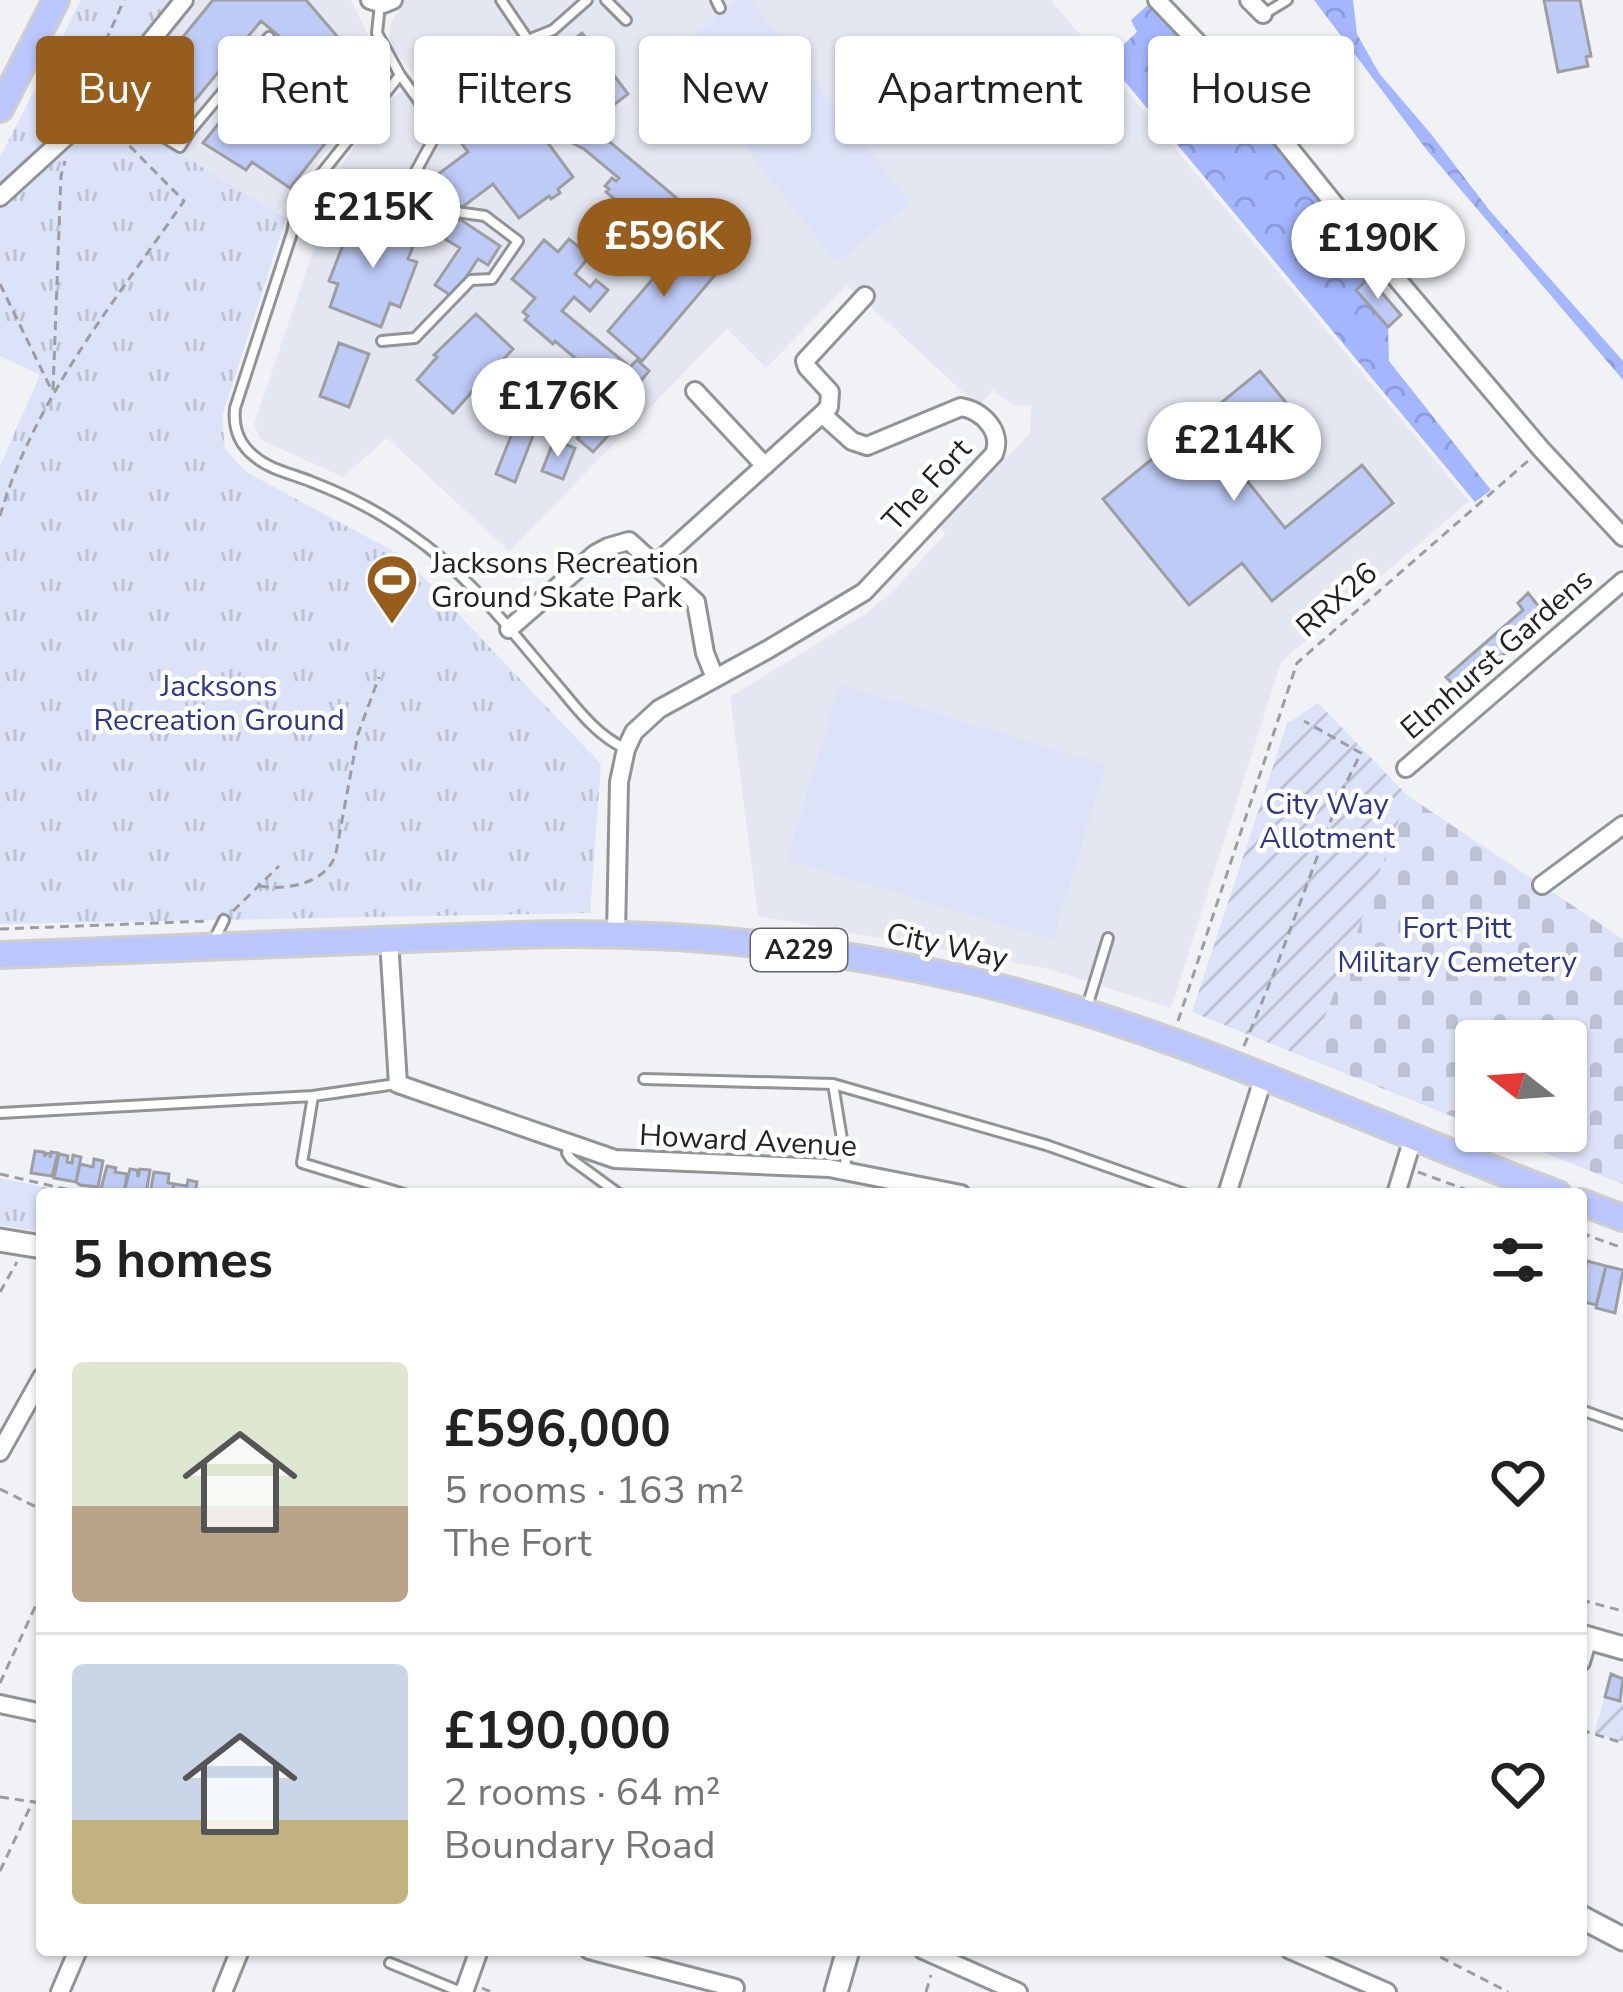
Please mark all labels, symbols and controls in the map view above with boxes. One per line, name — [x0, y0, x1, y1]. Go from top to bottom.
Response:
chip: Buy — [36, 36, 194, 144]
chip: Rent — [218, 36, 390, 144]
chip: Filters — [414, 36, 615, 144]
chip: New — [639, 36, 811, 144]
chip: Apartment — [835, 36, 1124, 144]
chip: House — [1148, 36, 1354, 144]
pin: £215K — [289, 169, 457, 271]
text: £215K — [313, 181, 433, 234]
pin: £596K — [580, 198, 748, 300]
pin: £190K — [1294, 200, 1462, 302]
text: £596K — [604, 210, 724, 263]
text: £190K — [1318, 212, 1438, 265]
pin: £176K — [474, 358, 642, 460]
text: £176K — [498, 370, 618, 423]
pin: £214K — [1150, 402, 1318, 504]
text: £214K — [1174, 414, 1294, 467]
street label: The Fort — [873, 429, 981, 540]
place label: Jacksons Recreation Ground Skate Park — [430, 543, 699, 618]
sports icon: Jacksons Recreation Ground Skate Park — [364, 552, 420, 626]
street label: RRX26 — [1288, 553, 1386, 647]
street label: Elmhurst Gardens — [1392, 559, 1602, 749]
park label: Jacksons Recreation Ground — [93, 666, 345, 741]
park label: City Way Allotment — [1259, 784, 1395, 859]
park label: Fort Pitt Military Cemetery — [1337, 908, 1577, 983]
street label: City Way — [882, 913, 1012, 979]
road number: A229 — [751, 929, 847, 971]
north arrow — [1455, 1020, 1587, 1152]
map controls — [1455, 1020, 1587, 1152]
street label: Howard Avenue — [638, 1115, 858, 1167]
text: 5 homes — [72, 1225, 273, 1295]
icon: filters — [1485, 1227, 1551, 1293]
text: £596,000 — [444, 1394, 671, 1464]
icon: home — [168, 1410, 312, 1554]
icon: heart — [1485, 1449, 1551, 1515]
text: 5 rooms · 163 m² — [444, 1464, 744, 1517]
text: The Fort — [444, 1517, 591, 1570]
text: £190,000 — [444, 1696, 671, 1766]
icon: home — [168, 1712, 312, 1856]
icon: heart — [1485, 1751, 1551, 1817]
text: 2 rooms · 64 m² — [444, 1766, 721, 1819]
text: Boundary Road — [444, 1819, 715, 1872]

